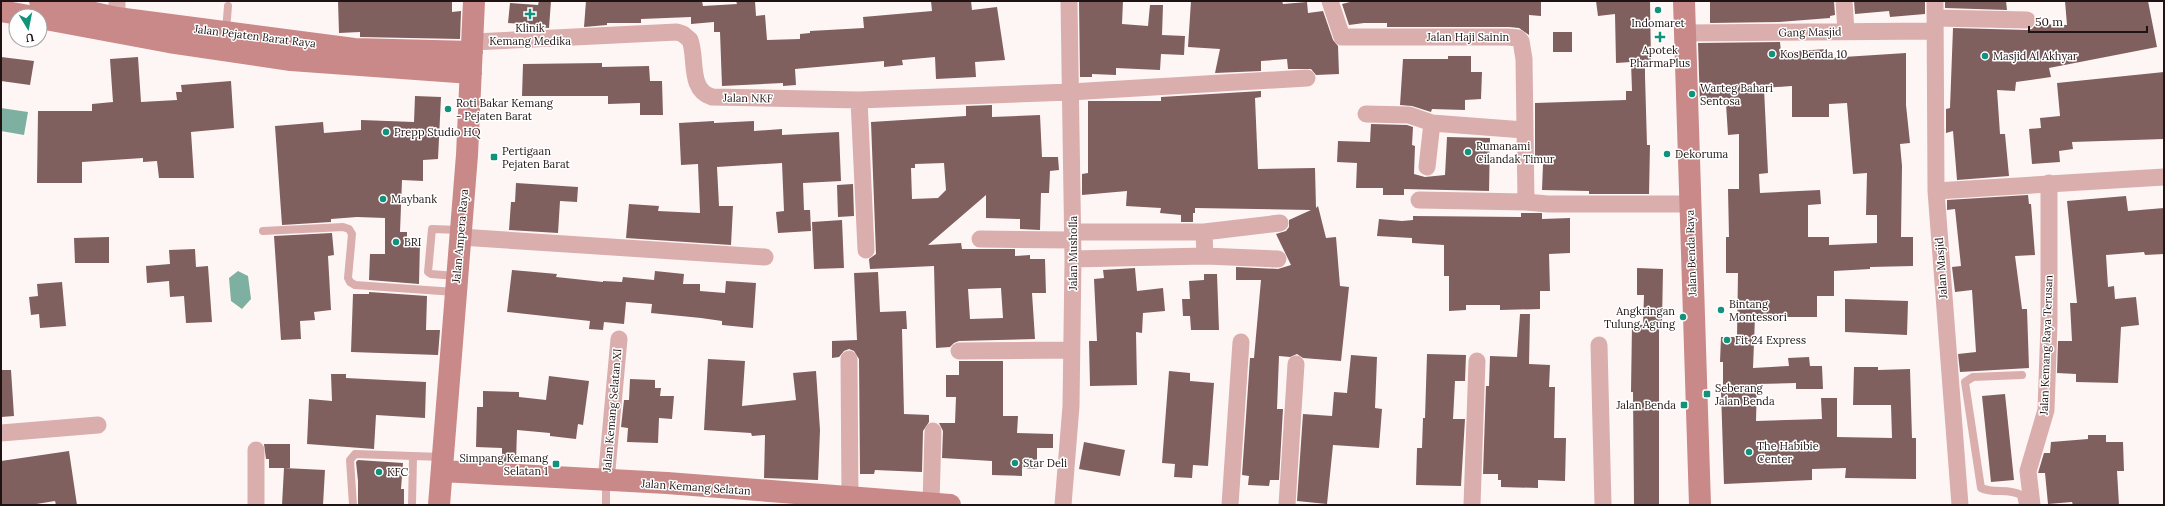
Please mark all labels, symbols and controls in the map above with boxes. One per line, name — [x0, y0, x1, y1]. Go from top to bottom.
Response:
marker: Indomaret — [1653, 5, 1663, 15]
north arrow — [8, 8, 48, 48]
marker: Klinik Kemang Medika — [524, 8, 536, 20]
scale bar — [2029, 8, 2147, 34]
text: 50 m — [2035, 14, 2063, 29]
place label: Indomaret — [1631, 16, 1686, 30]
street label: Jalan Pejaten Barat Raya — [192, 21, 317, 50]
place label: Klinik Kemang Medika — [489, 21, 571, 48]
street label: Gang Masjid — [1778, 24, 1842, 40]
text: U — [24, 30, 35, 46]
street label: Jalan Haji Sainin — [1426, 30, 1509, 44]
marker: Apotek PharmaPlus — [1655, 32, 1665, 42]
place label: Apotek PharmaPlus — [1630, 43, 1690, 70]
place label: Kos Benda 10 — [1780, 47, 1847, 61]
marker: Kos Benda 10 — [1767, 49, 1777, 59]
place label: Masjid Al Akhyar — [1993, 49, 2078, 63]
marker: Masjid Al Akhyar — [1980, 51, 1990, 61]
place label: Warteg Bahari Sentosa — [1700, 81, 1773, 108]
marker: Warteg Bahari Sentosa — [1687, 89, 1697, 99]
street label: Jalan NKF — [722, 91, 773, 105]
place label: Roti Bakar Kemang - Pejaten Barat — [456, 96, 554, 123]
marker: Roti Bakar Kemang - Pejaten Barat — [443, 104, 453, 114]
place label: Prepp Studio HQ — [394, 125, 481, 139]
marker: Prepp Studio HQ — [381, 127, 391, 137]
place label: Rumanami Cilandak Timur — [1476, 139, 1555, 166]
place label: Pertigaan Pejaten Barat — [502, 144, 571, 171]
marker: Rumanami Cilandak Timur — [1463, 147, 1473, 157]
place label: Dekoruma — [1675, 147, 1729, 161]
marker: Dekoruma — [1662, 149, 1672, 159]
marker: Pertigaan Pejaten Barat — [489, 152, 499, 162]
street label: Jalan Ampera Raya — [449, 188, 471, 285]
place label: Maybank — [391, 192, 437, 206]
marker: Maybank — [378, 194, 388, 204]
street label: Jalan Benda Raya — [1682, 209, 1700, 297]
street label: Jalan Musholla — [1066, 216, 1080, 291]
place label: BRI — [404, 235, 422, 249]
marker: BRI — [391, 237, 401, 247]
street label: Jalan Masjid — [1932, 237, 1950, 300]
street label: Jalan Kemang Raya Terusan — [2037, 274, 2055, 416]
place label: Bintang Montessori — [1729, 297, 1787, 324]
place label: Angkringan Tulung Agung — [1604, 304, 1676, 331]
marker: Bintang Montessori — [1716, 305, 1726, 315]
marker: Angkringan Tulung Agung — [1678, 312, 1688, 322]
place label: Fit 24 Express — [1735, 333, 1806, 347]
marker: Fit 24 Express — [1722, 335, 1732, 345]
street label: Jalan Kemang Selatan XI — [600, 348, 624, 473]
place label: Seberang Jalan Benda — [1714, 381, 1775, 408]
marker: Seberang Jalan Benda — [1702, 389, 1712, 399]
place label: Jalan Benda — [1615, 398, 1676, 412]
marker: Jalan Benda — [1679, 400, 1689, 410]
place label: The Habibie Center — [1757, 439, 1819, 466]
marker: The Habibie Center — [1744, 447, 1754, 457]
place label: Simpang Kemang Selatan 1 — [459, 451, 549, 478]
place label: Star Deli — [1023, 456, 1067, 470]
marker: Star Deli — [1010, 458, 1020, 468]
marker: Simpang Kemang Selatan 1 — [551, 459, 561, 469]
place label: KFC — [387, 465, 408, 479]
marker: KFC — [374, 467, 384, 477]
street label: Jalan Kemang Selatan — [640, 476, 752, 498]

